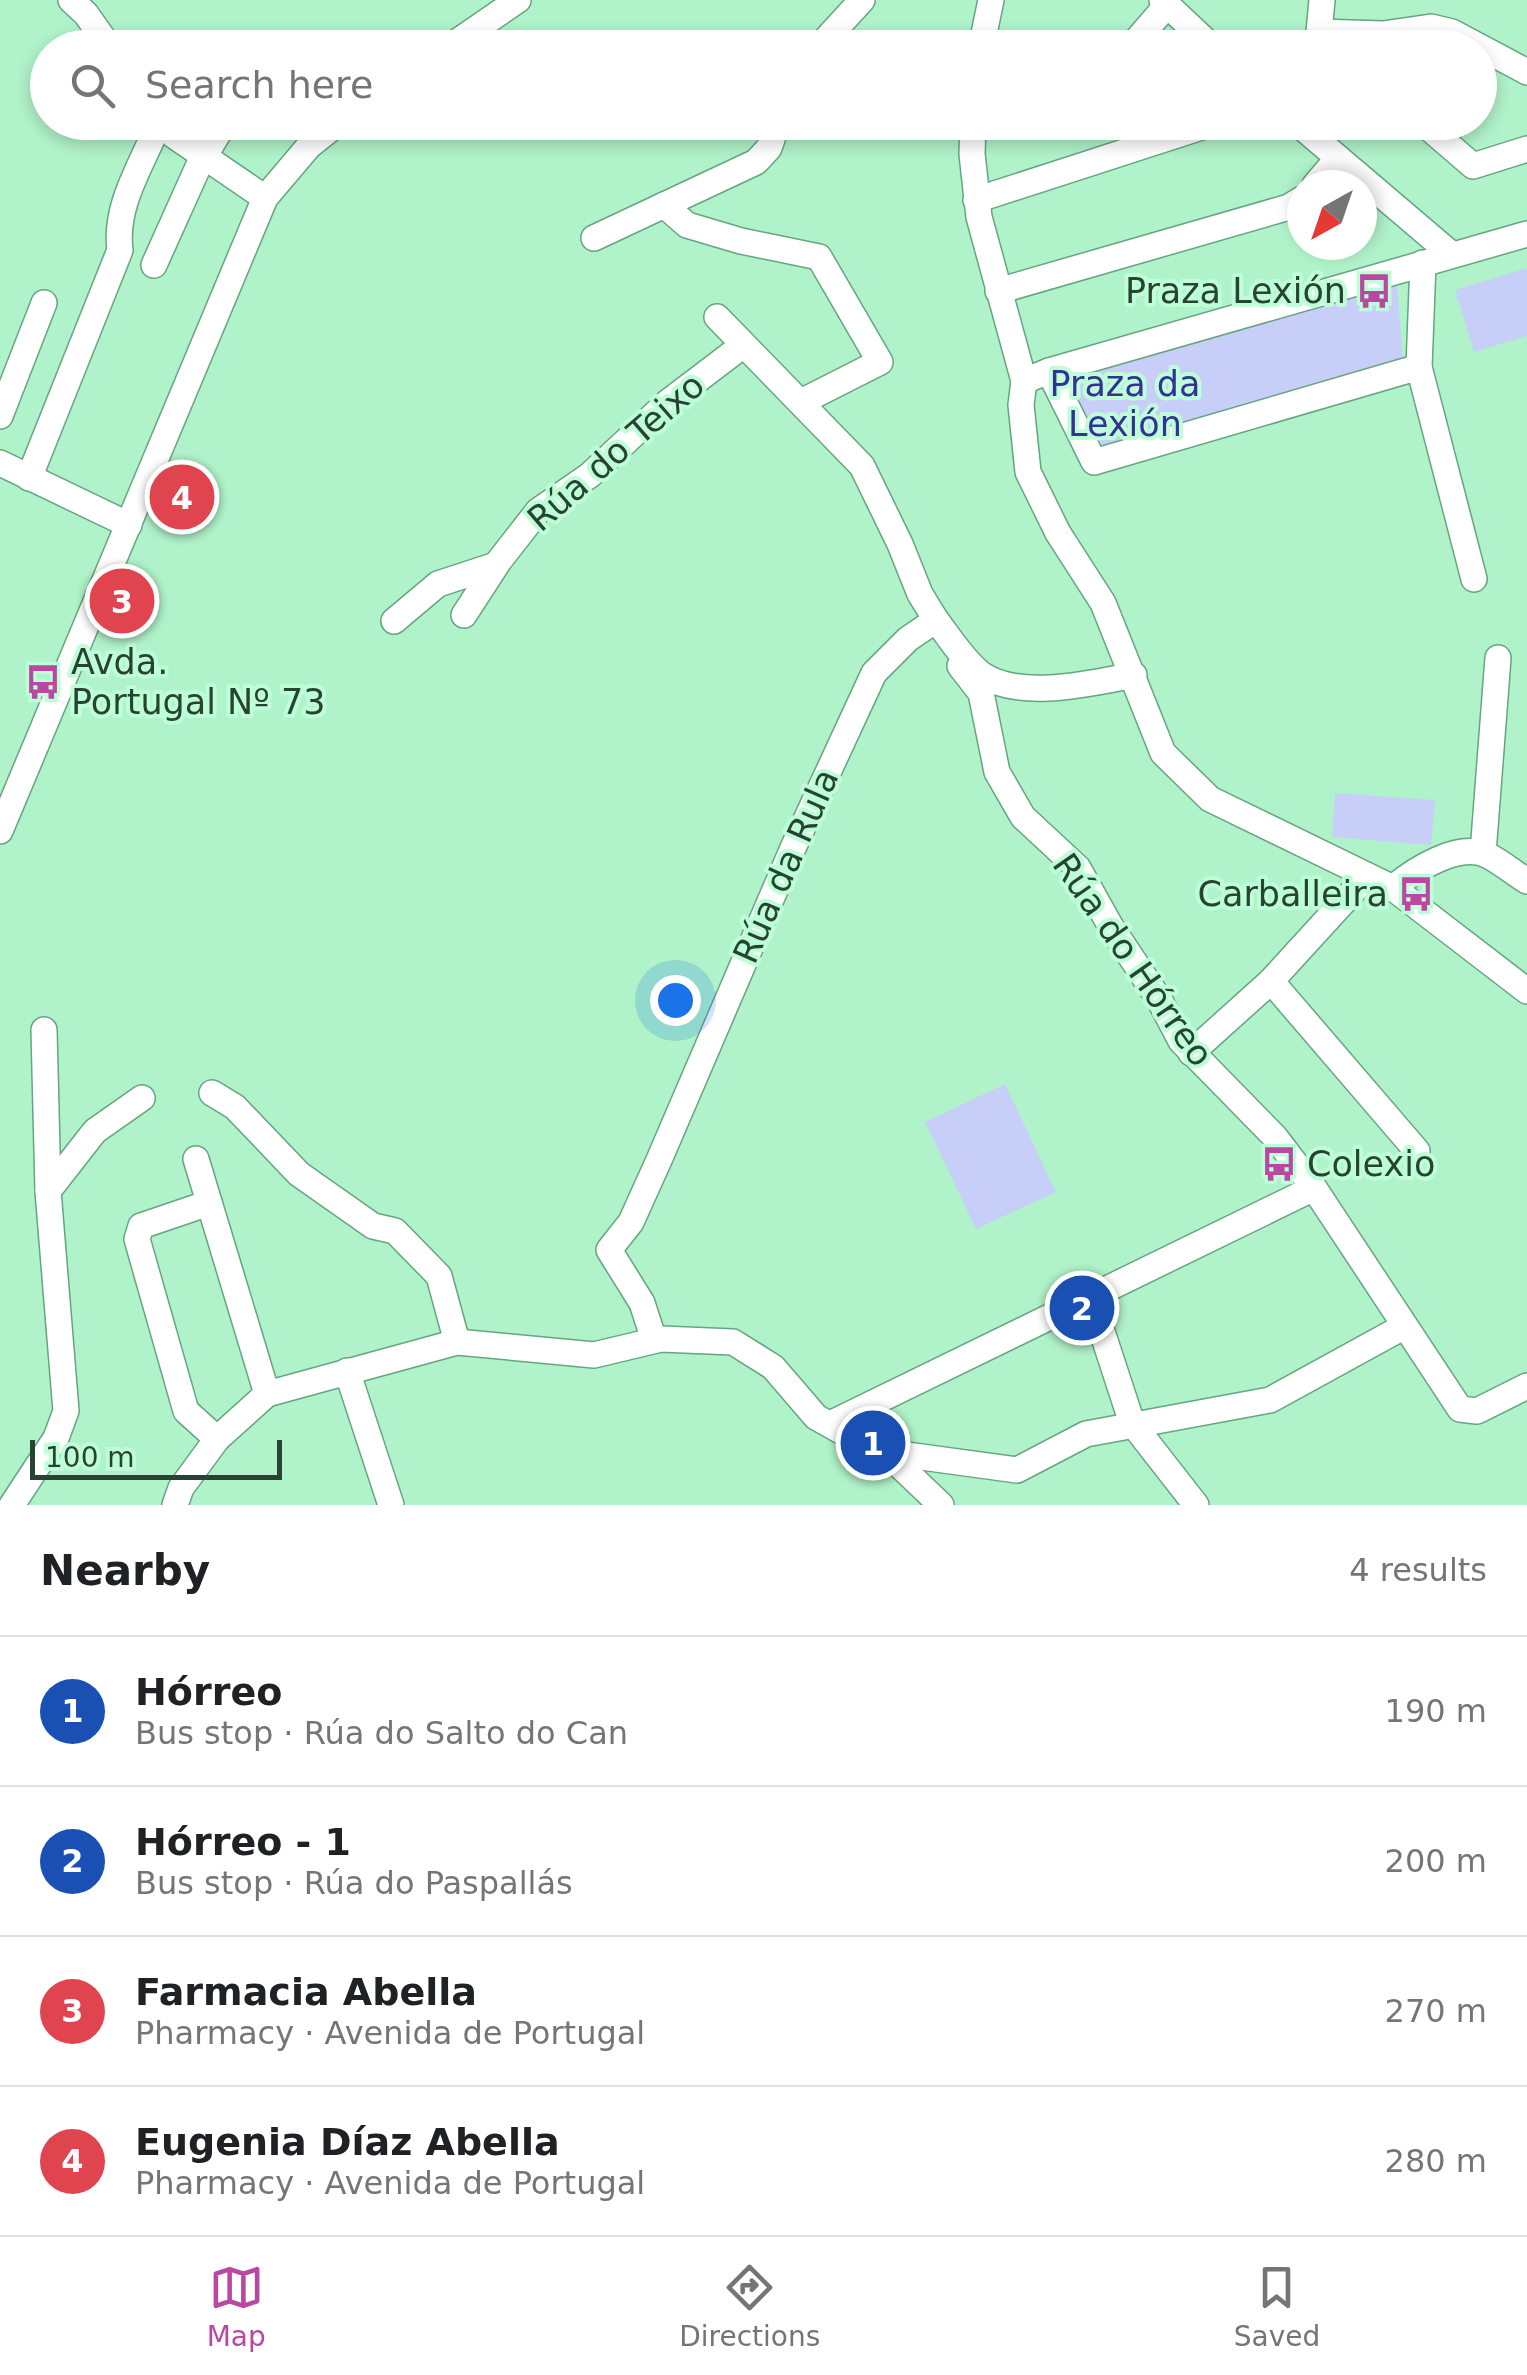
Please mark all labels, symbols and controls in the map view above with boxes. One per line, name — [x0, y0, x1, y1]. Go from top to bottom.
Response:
search box — [30, 30, 1497, 140]
icon: search — [65, 58, 120, 113]
text: Search here — [145, 63, 373, 107]
north arrow — [1287, 170, 1377, 260]
place label: Praza Lexión — [1125, 271, 1346, 311]
bus stop icon: Praza Lexión — [1355, 272, 1393, 310]
park label: Praza da Lexión — [1050, 364, 1200, 444]
street label: Rúa do Teixo — [520, 365, 712, 539]
pin: 4 — [150, 460, 214, 534]
pin: 3 — [90, 564, 154, 638]
place label: Avda. Portugal Nº 73 — [71, 642, 325, 722]
bus stop icon: Avda. Portugal Nº 73 — [24, 663, 62, 701]
street label: Rúa da Rula — [725, 763, 847, 969]
street label: Rúa do Hórreo — [1045, 846, 1221, 1074]
place label: Carballeira — [1198, 874, 1388, 914]
bus stop icon: Carballeira — [1397, 875, 1435, 913]
your location — [650, 975, 701, 1026]
place label: Colexio — [1307, 1144, 1435, 1184]
bus stop icon: Colexio — [1260, 1145, 1298, 1183]
pin: 2 — [1050, 1270, 1114, 1346]
pin: 1 — [840, 1406, 906, 1480]
scale bar — [30, 1435, 282, 1480]
text: 100 m — [45, 1441, 135, 1474]
text: Nearby — [40, 1546, 210, 1595]
text: 4 results — [1349, 1551, 1487, 1589]
text: Hórreo — [135, 1670, 282, 1714]
text: 1 — [61, 1692, 84, 1730]
text: 190 m — [1385, 1692, 1487, 1730]
text: Bus stop · Rúa do Salto do Can — [135, 1714, 628, 1752]
text: Hórreo - 1 — [135, 1820, 351, 1864]
text: 2 — [61, 1842, 84, 1880]
text: 200 m — [1385, 1842, 1487, 1880]
text: Bus stop · Rúa do Paspallás — [135, 1864, 573, 1902]
text: Farmacia Abella — [135, 1970, 477, 2014]
text: 3 — [61, 1992, 84, 2030]
text: 270 m — [1385, 1992, 1487, 2030]
text: Pharmacy · Avenida de Portugal — [135, 2014, 645, 2052]
text: Eugenia Díaz Abella — [135, 2120, 560, 2164]
text: 4 — [61, 2142, 84, 2180]
text: 280 m — [1385, 2142, 1487, 2180]
text: Pharmacy · Avenida de Portugal — [135, 2164, 645, 2202]
tab: Map — [207, 2260, 266, 2353]
tab: Directions — [679, 2260, 820, 2353]
tab: Saved — [1234, 2260, 1320, 2353]

